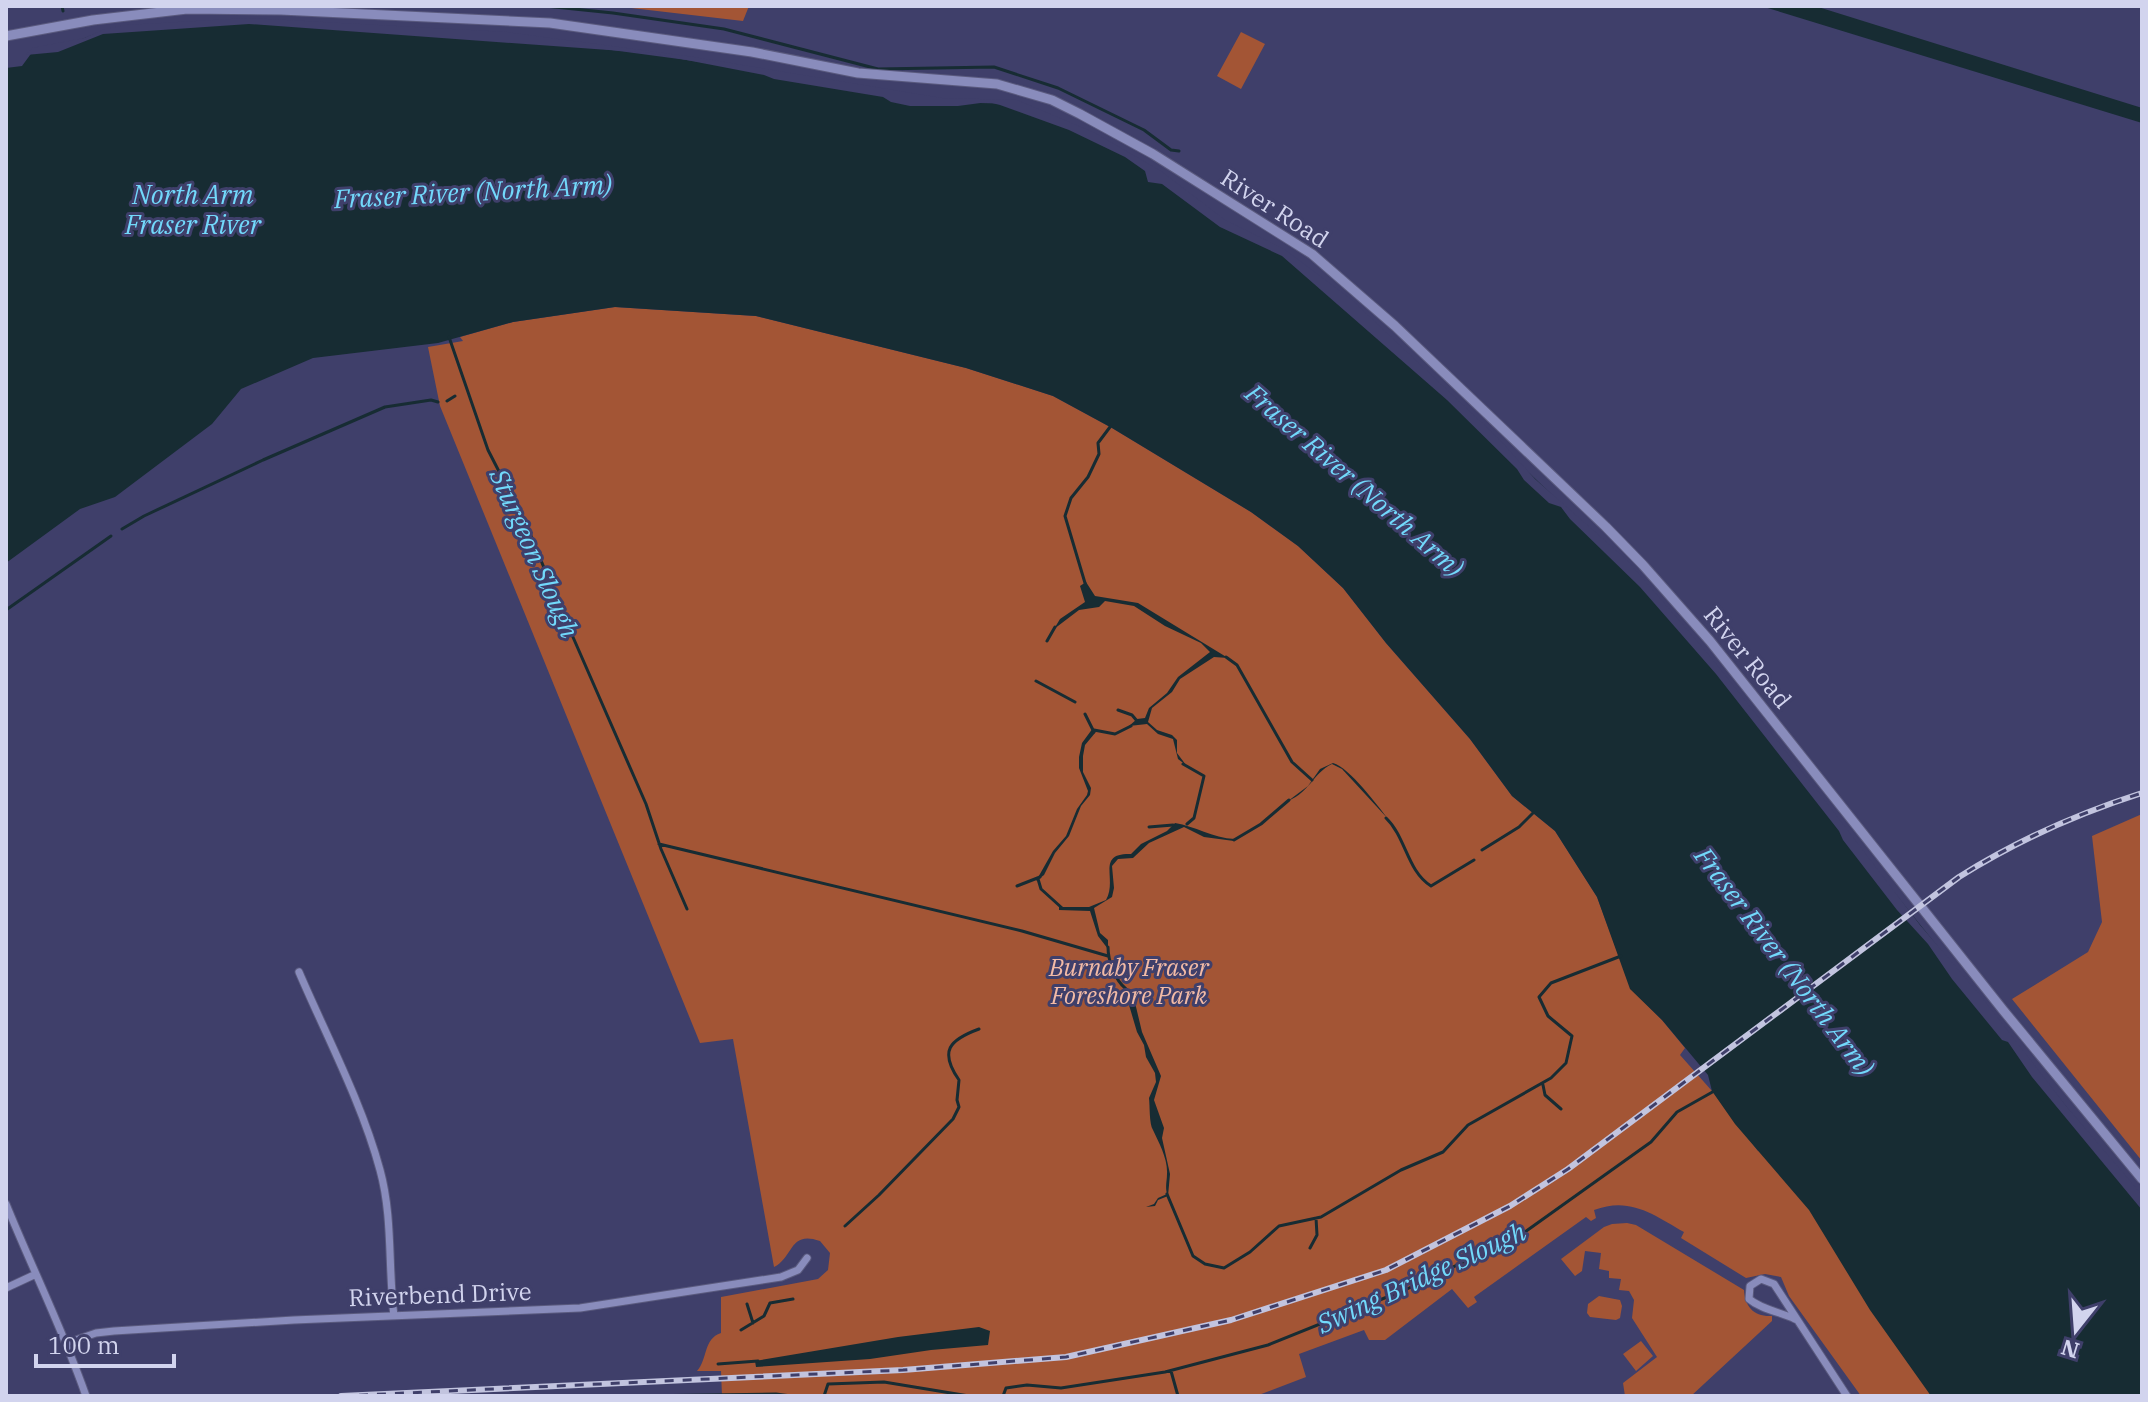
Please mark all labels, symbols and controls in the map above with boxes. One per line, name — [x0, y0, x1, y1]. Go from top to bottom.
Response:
street label: River Road — [1215, 161, 1335, 255]
water label: Fraser River (North Arm) — [332, 167, 613, 215]
water label: North Arm Fraser River — [124, 177, 262, 241]
water label: Fraser River (North Arm) — [1238, 375, 1471, 584]
water label: Sturgeon Slough — [482, 462, 588, 644]
street label: River Road — [1697, 599, 1799, 715]
water label: Fraser River (North Arm) — [1687, 839, 1882, 1083]
park label: Burnaby Fraser Foreshore Park — [1048, 951, 1211, 1011]
water label: Swing Bridge Slough — [1310, 1213, 1532, 1341]
street label: Riverbend Drive — [348, 1275, 532, 1313]
north arrow — [2036, 1290, 2116, 1370]
scale bar — [36, 1318, 174, 1368]
text: 100 m — [48, 1329, 120, 1361]
text: N — [2057, 1333, 2083, 1366]

